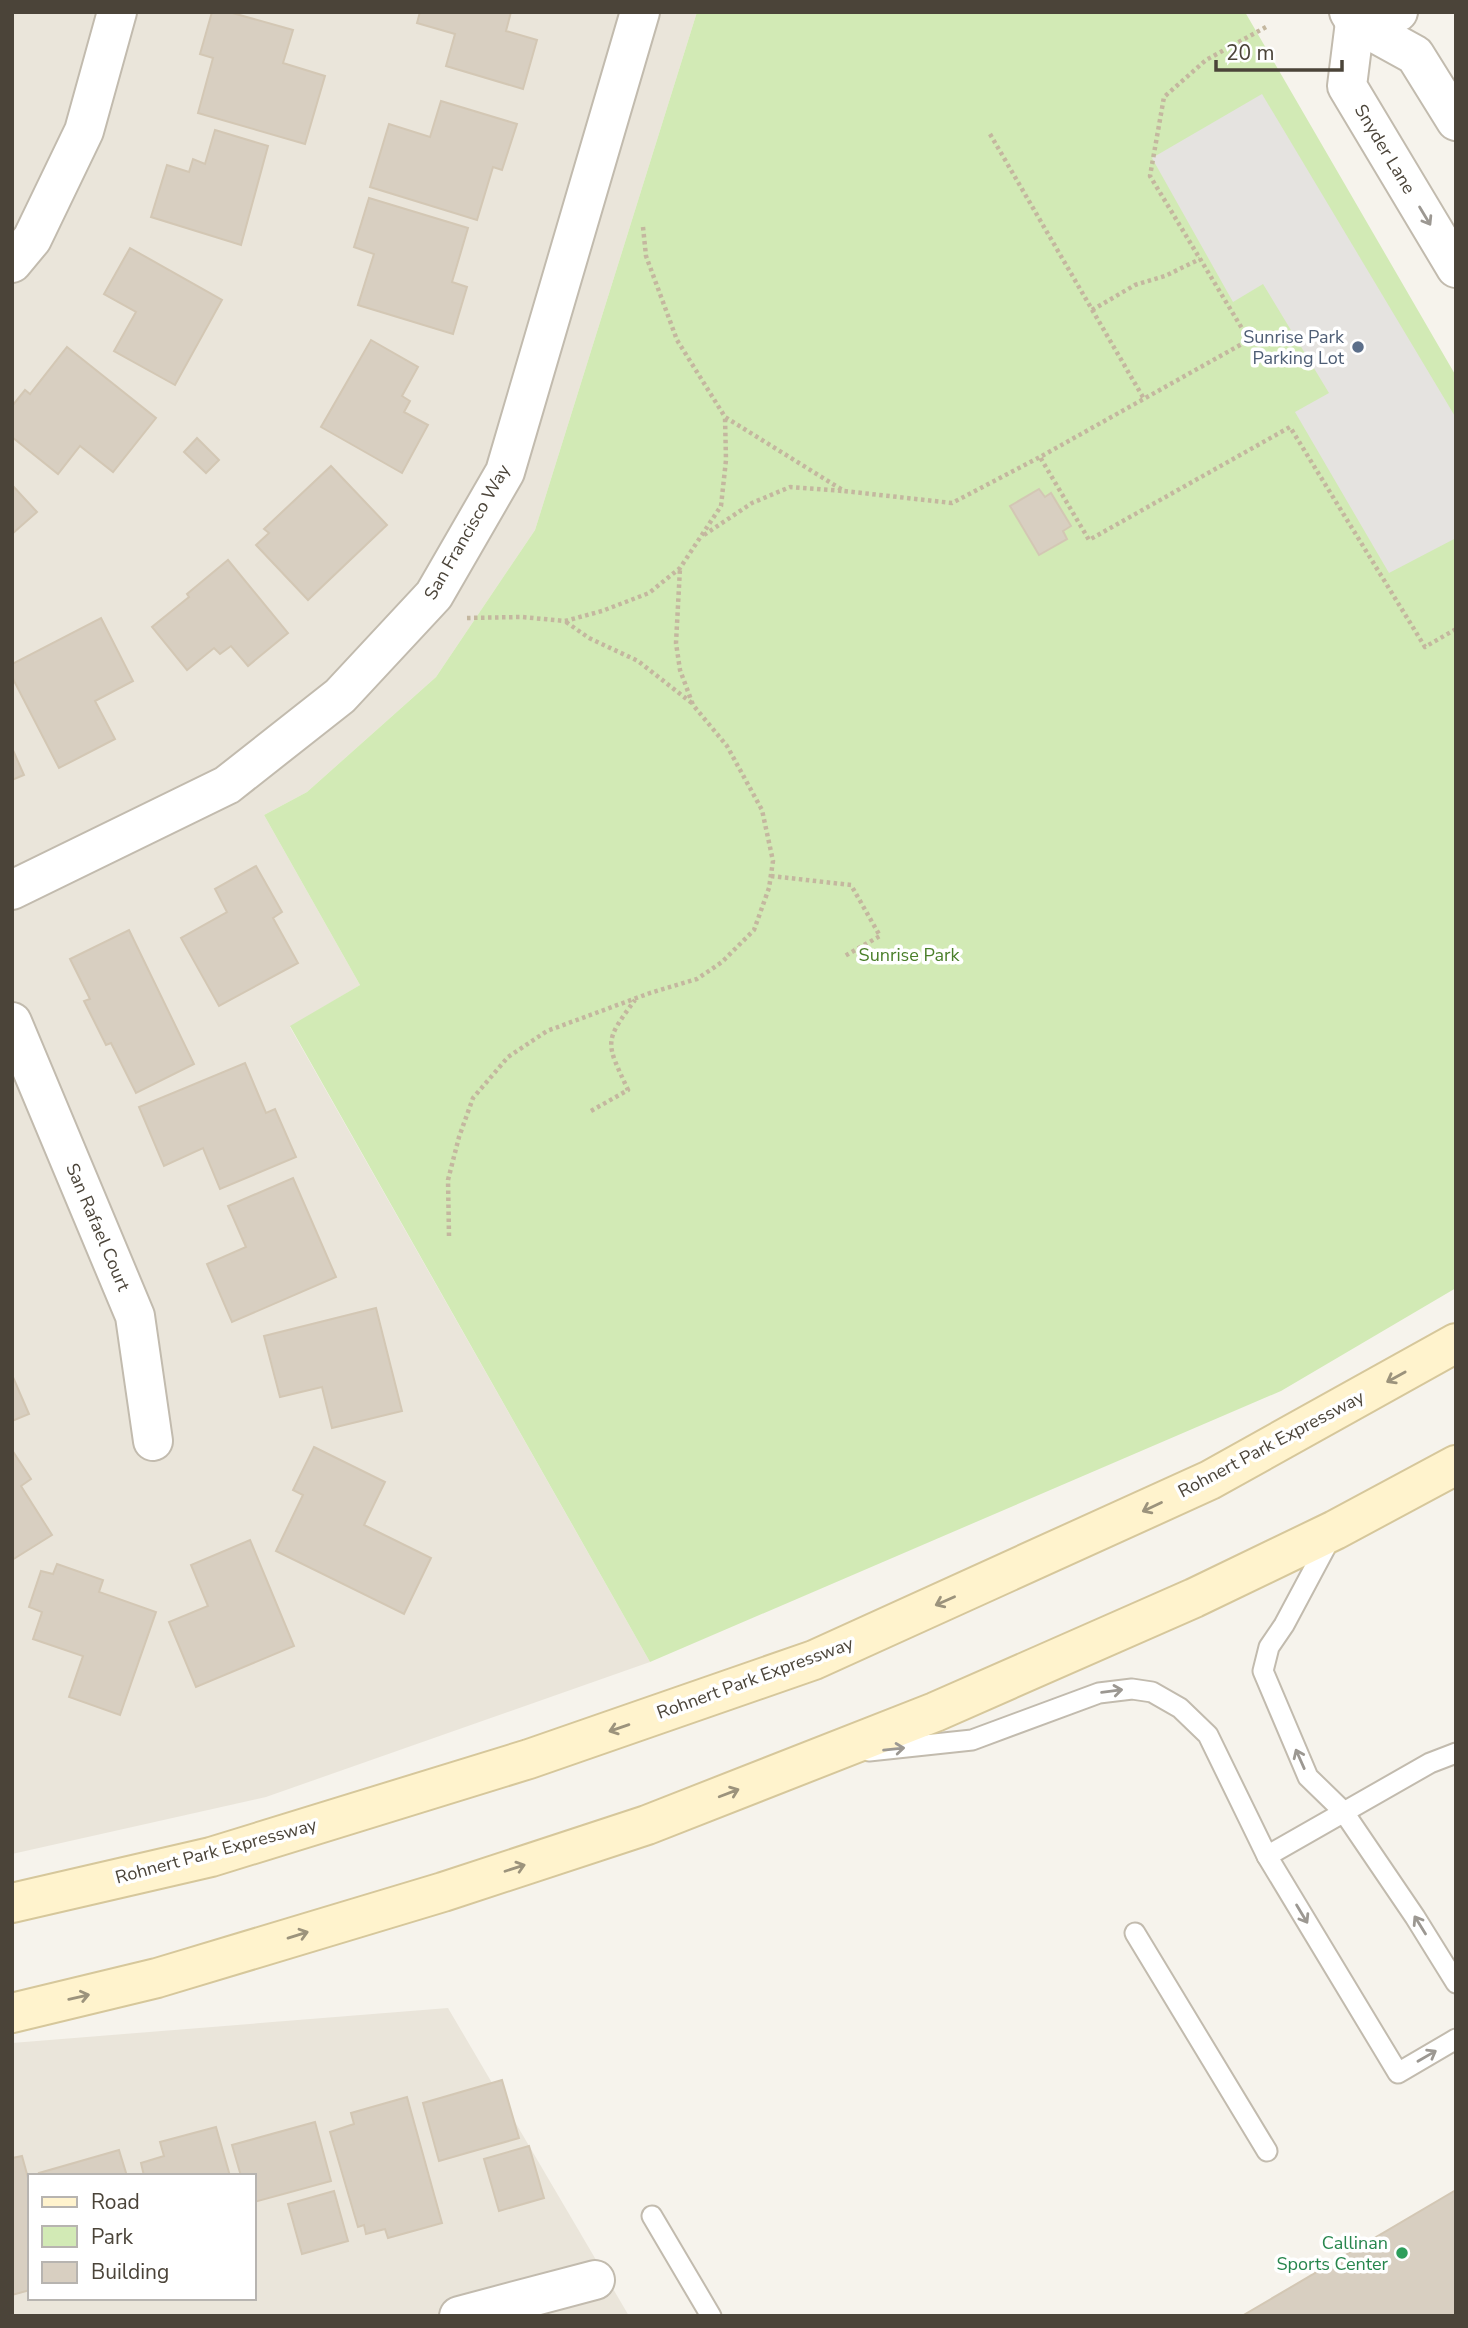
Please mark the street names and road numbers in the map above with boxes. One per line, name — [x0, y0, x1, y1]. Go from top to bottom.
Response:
street label: Snyder Lane — [1349, 100, 1421, 198]
street label: San Francisco Way — [418, 459, 516, 604]
street label: San Rafael Court — [60, 1159, 136, 1295]
street label: Rohnert Park Expressway — [1174, 1384, 1369, 1503]
street label: Rohnert Park Expressway — [653, 1631, 857, 1725]
street label: Rohnert Park Expressway — [113, 1812, 320, 1889]

